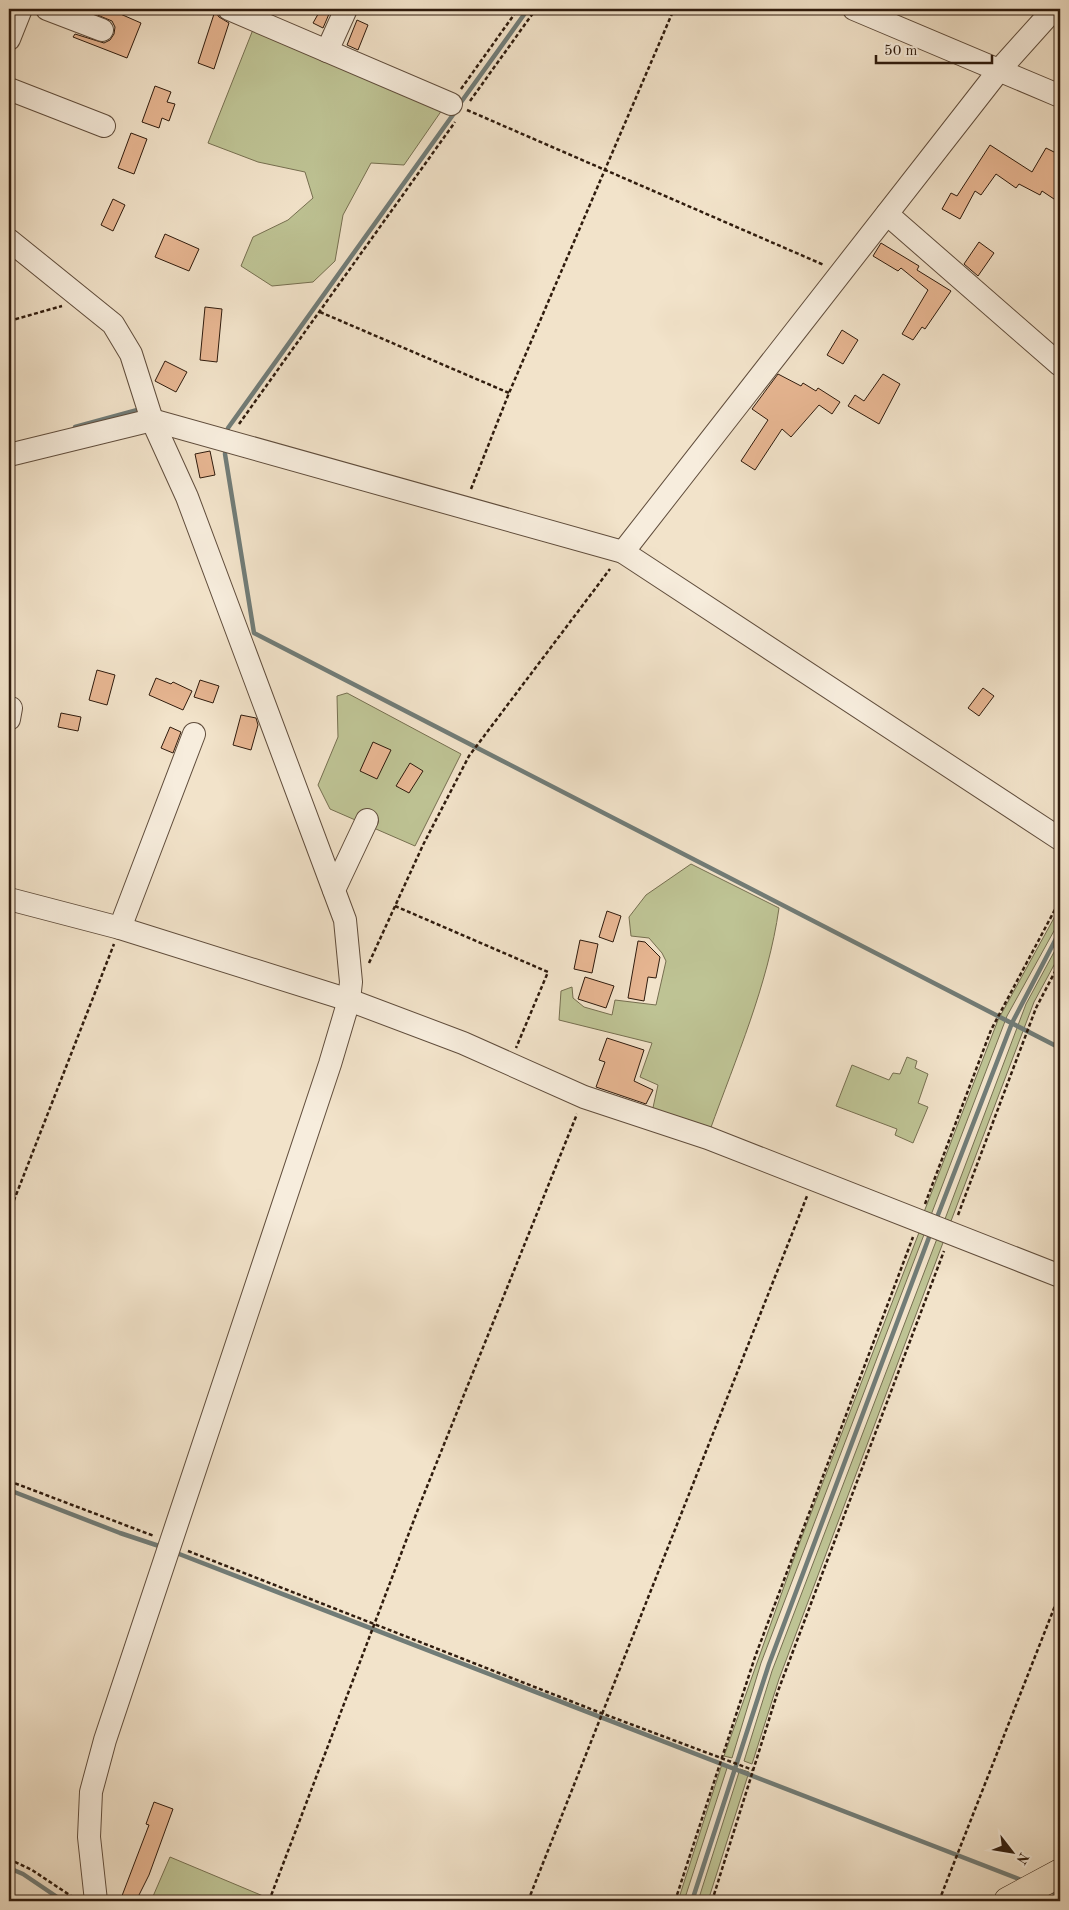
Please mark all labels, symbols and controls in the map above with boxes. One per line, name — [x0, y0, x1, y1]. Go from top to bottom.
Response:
scale bar — [876, 32, 993, 64]
text: 50 m — [884, 44, 918, 59]
north arrow — [986, 1828, 1036, 1878]
text: N — [1013, 1850, 1031, 1867]

